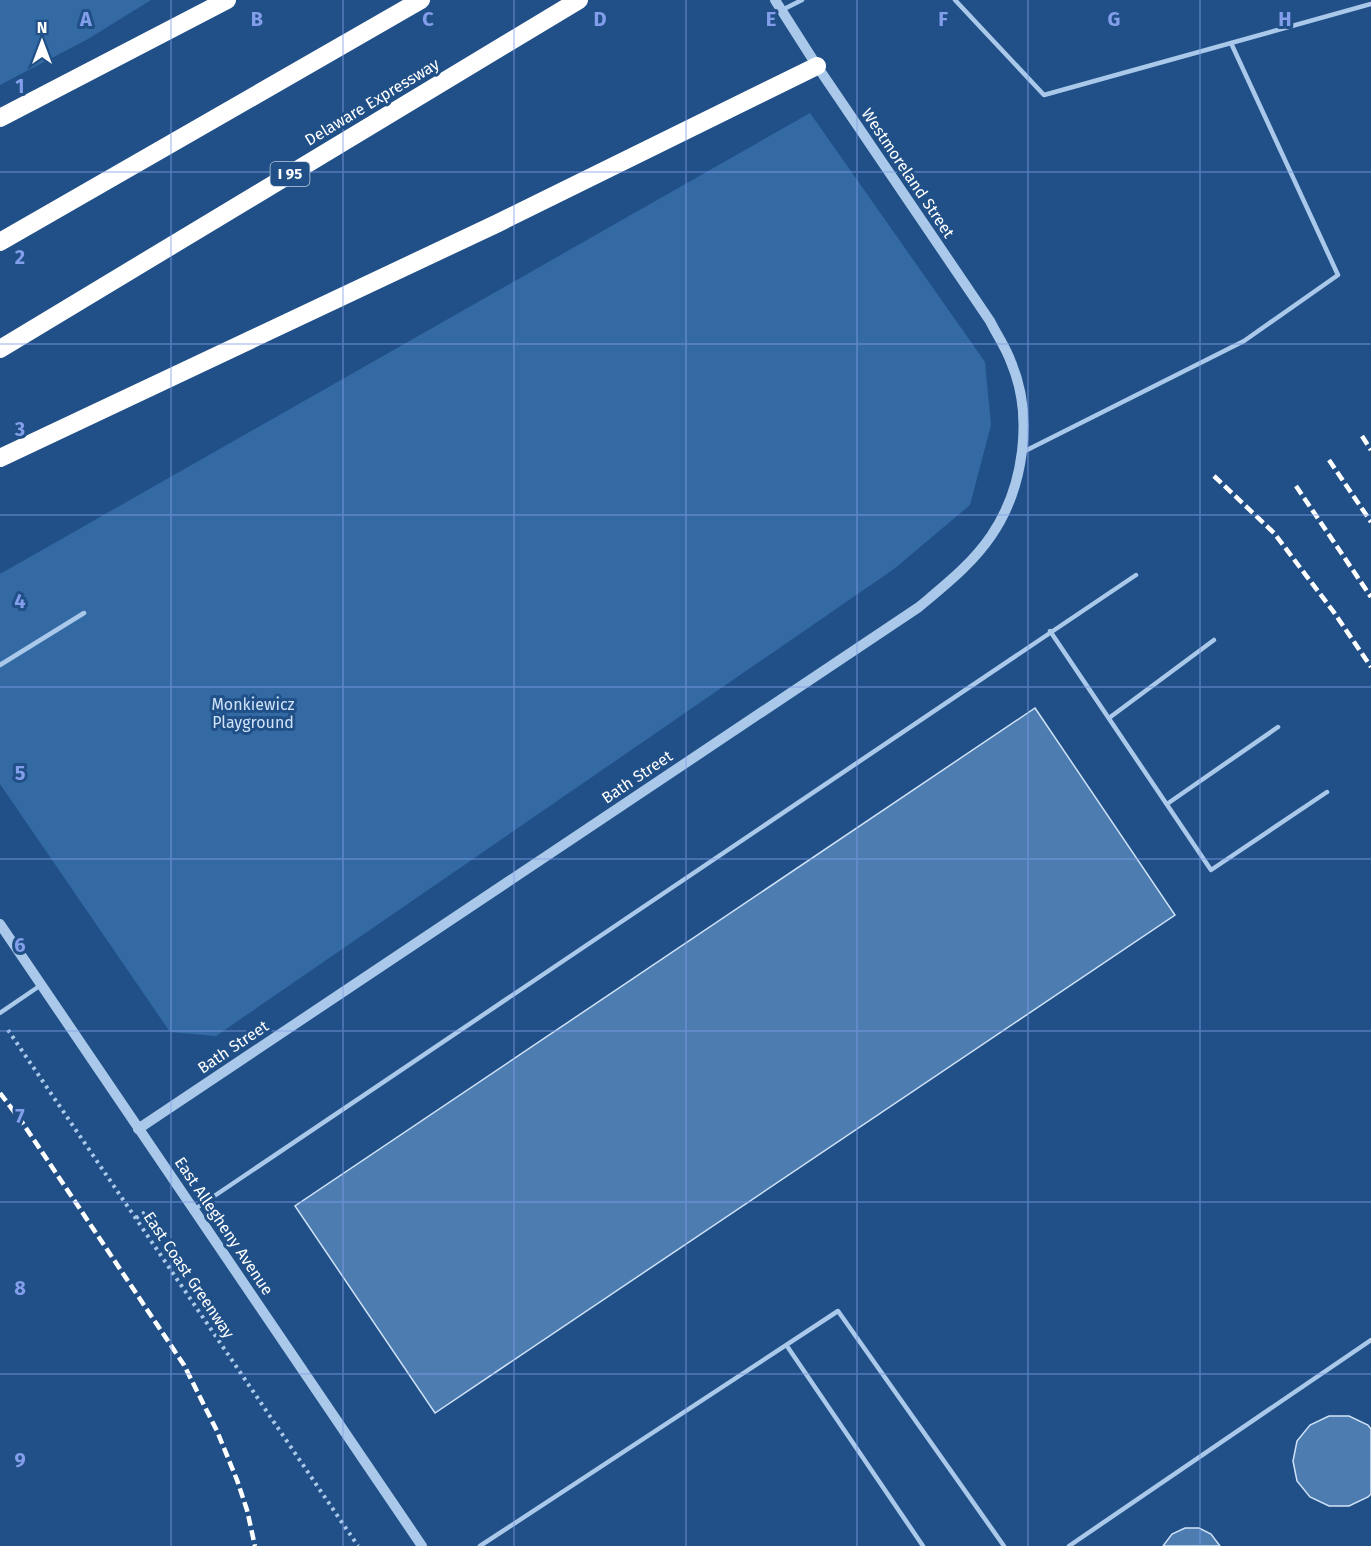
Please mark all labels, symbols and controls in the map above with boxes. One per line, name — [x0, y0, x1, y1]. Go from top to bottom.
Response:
text: A — [79, 7, 93, 31]
text: B — [251, 7, 263, 31]
text: C — [422, 7, 434, 31]
text: D — [593, 7, 607, 31]
text: E — [766, 7, 776, 31]
text: F — [938, 7, 948, 31]
text: G — [1108, 7, 1120, 31]
text: H — [1278, 7, 1292, 31]
north arrow — [12, 12, 72, 72]
text: N — [37, 18, 47, 37]
street label: Delaware Expressway — [301, 54, 443, 150]
text: 1 — [15, 74, 25, 98]
street label: Westmoreland Street — [858, 105, 959, 242]
road number: I 95 — [270, 162, 310, 186]
text: 2 — [15, 245, 25, 269]
text: 3 — [14, 417, 25, 441]
text: 4 — [14, 589, 26, 613]
park label: Monkiewicz Playground — [211, 695, 295, 732]
street label: Bath Street — [598, 746, 676, 808]
text: 5 — [15, 761, 26, 785]
text: 6 — [14, 933, 26, 957]
street label: Bath Street — [194, 1016, 272, 1078]
text: 7 — [15, 1104, 25, 1128]
street label: East Allegheny Avenue — [171, 1153, 277, 1299]
street label: East Coast Greenway — [140, 1208, 238, 1342]
text: 8 — [14, 1276, 26, 1300]
text: 9 — [14, 1448, 26, 1472]

